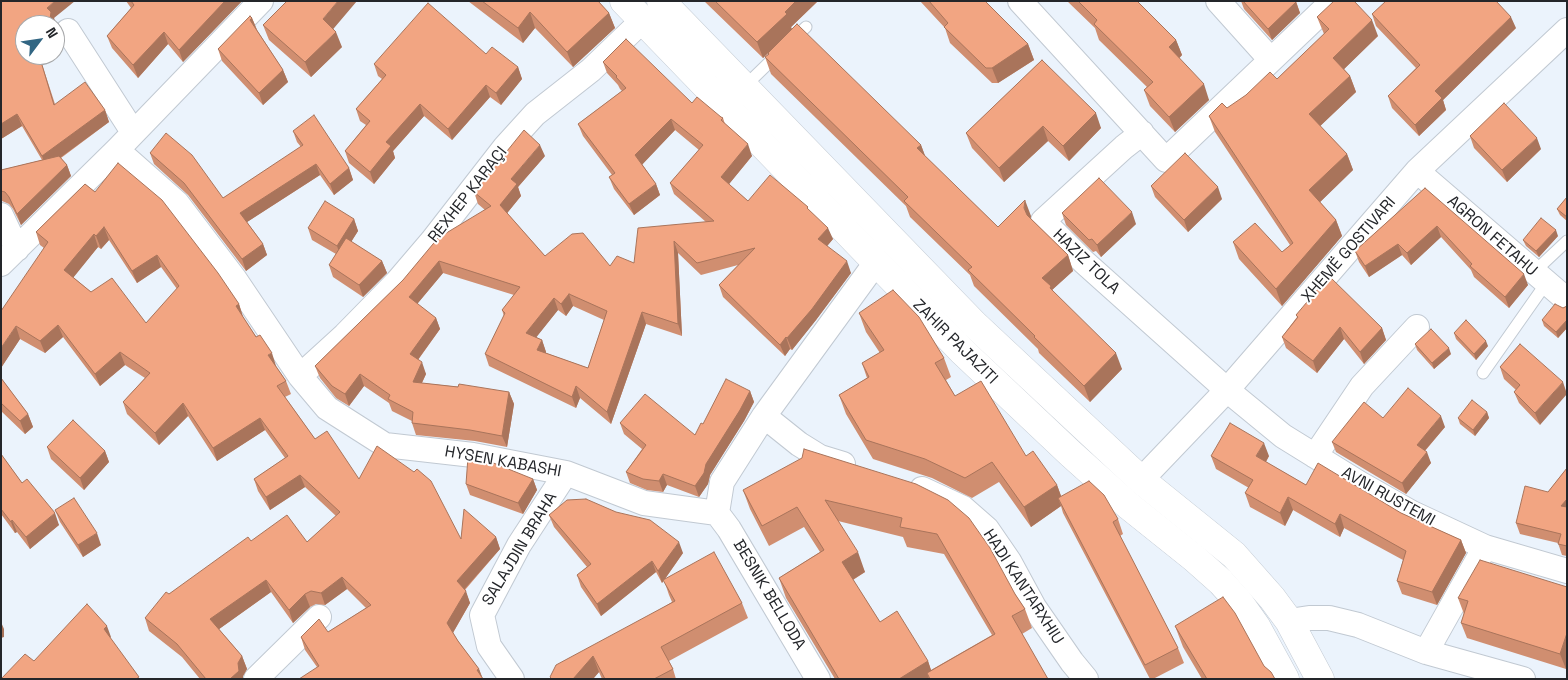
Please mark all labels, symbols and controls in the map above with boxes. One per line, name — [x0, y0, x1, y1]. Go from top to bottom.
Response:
north arrow — [15, 15, 65, 65]
text: N — [42, 24, 62, 41]
street label: REXHEP KARAÇI — [425, 143, 511, 247]
street label: AGRON FETAHU — [1443, 192, 1541, 280]
street label: XHEMË GOSTIVARI — [1298, 193, 1400, 307]
street label: HAZIZ TOLA — [1049, 225, 1123, 299]
street label: ZAHIR PAJAZITI — [909, 296, 1001, 388]
street label: HYSEN KABASHI — [443, 442, 563, 482]
street label: AVNI RUSTEMI — [1338, 463, 1438, 531]
street label: SALAJDIN BRAHA — [479, 489, 561, 609]
street label: HADI KANTARXHIU — [979, 526, 1067, 648]
street label: BESNIK BELLODA — [728, 536, 810, 654]

